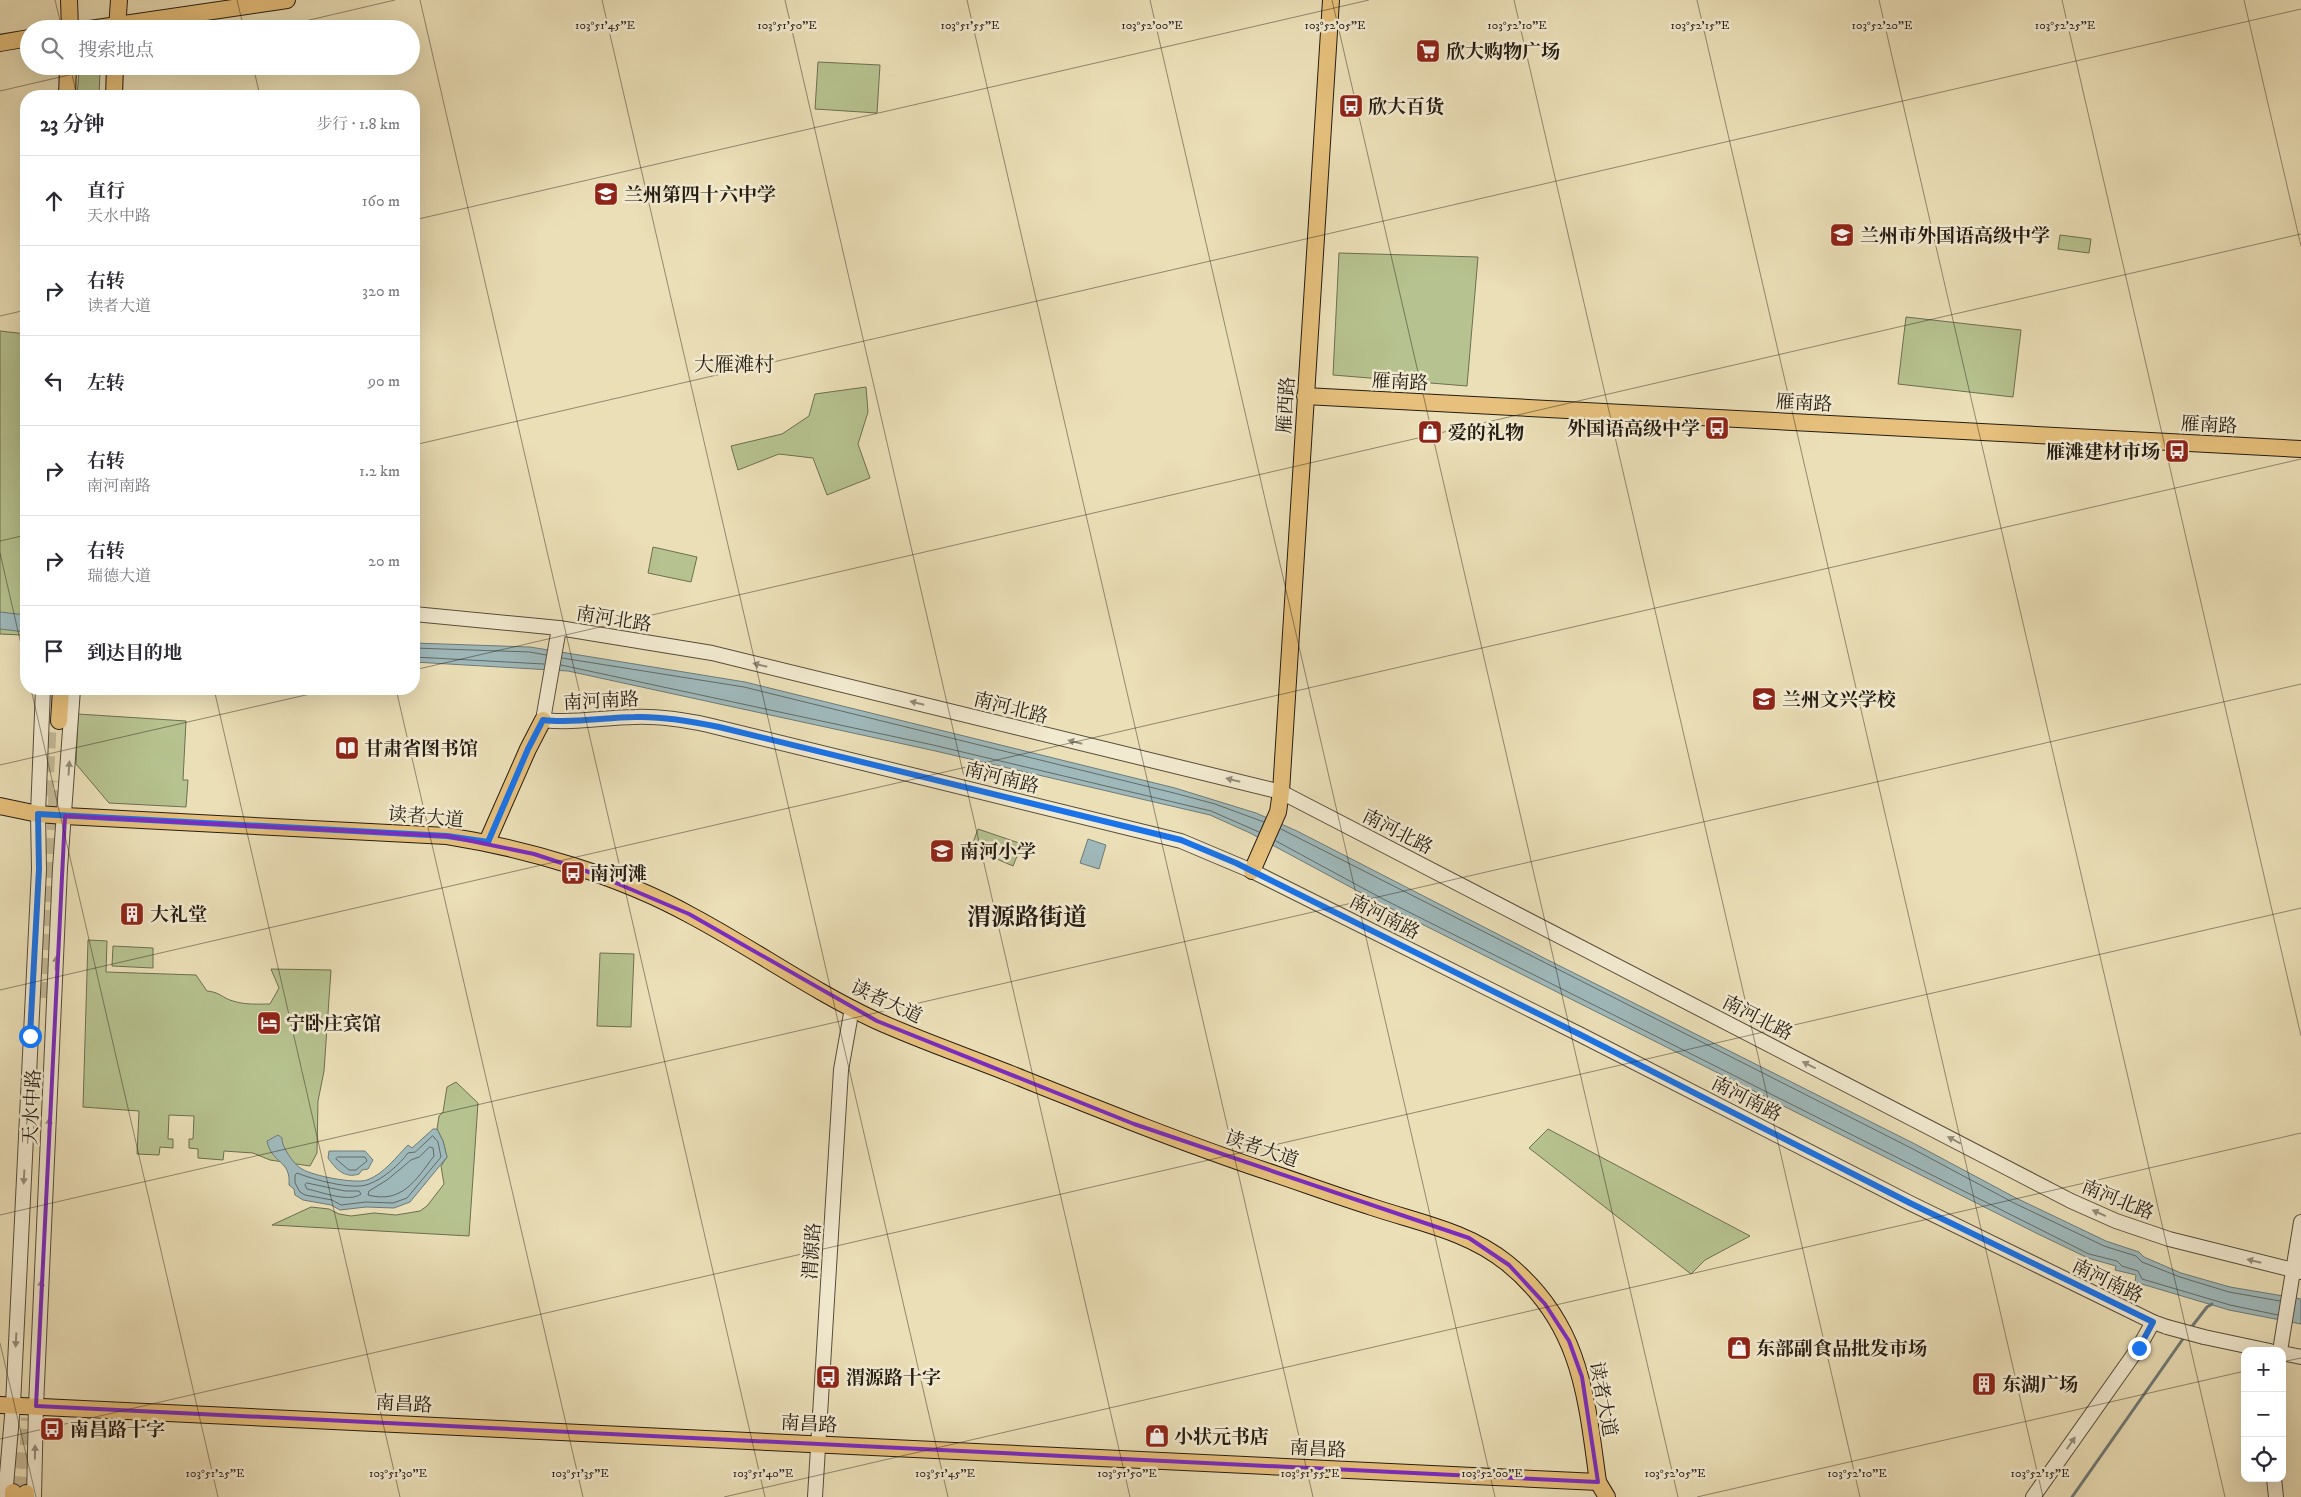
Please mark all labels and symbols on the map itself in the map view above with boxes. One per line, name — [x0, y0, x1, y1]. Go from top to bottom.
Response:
text: 103°51'45"E — [575, 18, 635, 33]
text: 103°51'50"E — [757, 18, 817, 33]
text: 103°51'55"E — [941, 18, 1000, 33]
text: 103°52'00"E — [1121, 18, 1183, 33]
text: 103°52'05"E — [1305, 18, 1366, 33]
text: 103°52'10"E — [1487, 18, 1547, 33]
text: 103°52'15"E — [1671, 18, 1730, 33]
text: 103°52'20"E — [1852, 18, 1913, 33]
text: 103°52'25"E — [2035, 18, 2096, 33]
supermarket icon: 欣大购物广场 — [1415, 38, 1441, 64]
place label: 欣大购物广场 — [1446, 41, 1560, 64]
bus stop icon: 欣大百货 — [1338, 93, 1364, 119]
place label: 欣大百货 — [1368, 96, 1444, 119]
school or university icon: 兰州第四十六中学 — [593, 181, 619, 207]
place label: 兰州第四十六中学 — [624, 184, 776, 207]
school or university icon: 兰州市外国语高级中学 — [1829, 222, 1855, 248]
place label: 兰州市外国语高级中学 — [1860, 225, 2050, 248]
district label: 大雁滩村 — [694, 353, 774, 378]
street label: 雁南路 — [1371, 370, 1429, 395]
street label: 雁西路 — [1273, 376, 1300, 434]
street label: 雁南路 — [1775, 391, 1833, 416]
street label: 雁南路 — [2180, 413, 2238, 438]
bus stop icon: 外国语高级中学 — [1704, 415, 1730, 441]
place label: 外国语高级中学 — [1567, 418, 1700, 441]
shop icon: 爱的礼物 — [1417, 419, 1443, 445]
place label: 爱的礼物 — [1448, 422, 1524, 445]
bus stop icon: 雁滩建材市场 — [2164, 438, 2190, 464]
place label: 雁滩建材市场 — [2046, 441, 2160, 464]
street label: 南河北路 — [574, 602, 653, 637]
one-way arrow — [752, 661, 767, 669]
school or university icon: 兰州文兴学校 — [1751, 686, 1777, 712]
street label: 南河南路 — [563, 688, 640, 715]
street label: 南河北路 — [971, 688, 1050, 729]
place label: 兰州文兴学校 — [1782, 689, 1896, 712]
one-way arrow — [910, 699, 925, 707]
library icon: 甘肃省图书馆 — [334, 735, 360, 761]
one-way arrow — [1068, 737, 1083, 745]
place label: 甘肃省图书馆 — [364, 738, 478, 761]
street label: 南河南路 — [962, 758, 1041, 799]
one-way arrow — [65, 759, 73, 775]
one-way arrow — [1226, 776, 1241, 784]
street label: 读者大道 — [387, 803, 465, 832]
street label: 南河北路 — [1358, 805, 1436, 860]
school or university icon: 南河小学 — [929, 838, 955, 864]
place label: 南河小学 — [960, 841, 1036, 864]
bus stop icon: 南河滩 — [560, 860, 586, 886]
place label: 南河滩 — [590, 863, 647, 886]
street label: 南河南路 — [1345, 890, 1423, 945]
building icon: 大礼堂 — [119, 901, 145, 927]
district label: 渭源路街道 — [967, 903, 1087, 933]
place label: 大礼堂 — [150, 904, 207, 927]
one-way arrow — [53, 955, 61, 971]
street label: 读者大道 — [847, 976, 926, 1029]
street label: 南河北路 — [1718, 991, 1796, 1046]
hotel icon: 宁卧庄宾馆 — [256, 1010, 282, 1036]
place label: 宁卧庄宾馆 — [286, 1013, 381, 1036]
route start — [19, 1025, 42, 1048]
one-way arrow — [1802, 1061, 1817, 1069]
street label: 天水中路 — [19, 1069, 46, 1146]
street label: 南河南路 — [1707, 1072, 1785, 1127]
one-way arrow — [45, 1117, 53, 1133]
street label: 读者大道 — [1222, 1126, 1301, 1173]
one-way arrow — [1946, 1136, 1961, 1144]
one-way arrow — [20, 1170, 28, 1186]
street label: 南河北路 — [2078, 1175, 2157, 1225]
one-way arrow — [2091, 1209, 2106, 1218]
street label: 渭源路 — [799, 1222, 826, 1280]
street label: 南河南路 — [2068, 1254, 2147, 1308]
one-way arrow — [2246, 1257, 2261, 1265]
one-way arrow — [38, 1279, 46, 1295]
one-way arrow — [12, 1332, 20, 1348]
shop icon: 东部副食品批发市场 — [1726, 1335, 1752, 1361]
route end — [2128, 1337, 2151, 1360]
place label: 东部副食品批发市场 — [1756, 1338, 1927, 1361]
street label: 读者大道 — [1584, 1360, 1621, 1439]
bus stop icon: 渭源路十字 — [815, 1364, 841, 1390]
place label: 渭源路十字 — [846, 1367, 941, 1390]
building icon: 东湖广场 — [1971, 1371, 1997, 1397]
place label: 东湖广场 — [2002, 1374, 2078, 1397]
street label: 南昌路 — [375, 1392, 433, 1417]
street label: 南昌路 — [780, 1412, 838, 1437]
bus stop icon: 南昌路十字 — [39, 1416, 65, 1442]
place label: 南昌路十字 — [70, 1419, 165, 1442]
shop icon: 小状元书店 — [1144, 1423, 1170, 1449]
place label: 小状元书店 — [1174, 1426, 1269, 1449]
one-way arrow — [2066, 1436, 2076, 1450]
street label: 南昌路 — [1289, 1437, 1347, 1462]
one-way arrow — [31, 1443, 39, 1459]
text: 103°51'25"E — [186, 1466, 245, 1481]
text: 103°51'30"E — [369, 1466, 427, 1481]
text: 103°51'35"E — [551, 1466, 609, 1481]
text: 103°51'40"E — [733, 1466, 794, 1481]
text: 103°51'45"E — [915, 1466, 975, 1481]
text: 103°51'50"E — [1097, 1466, 1157, 1481]
text: 103°51'55"E — [1281, 1466, 1340, 1481]
text: 103°52'00"E — [1461, 1466, 1523, 1481]
text: 103°52'05"E — [1645, 1466, 1706, 1481]
text: 103°52'10"E — [1827, 1466, 1887, 1481]
text: 103°52'15"E — [2011, 1466, 2070, 1481]

